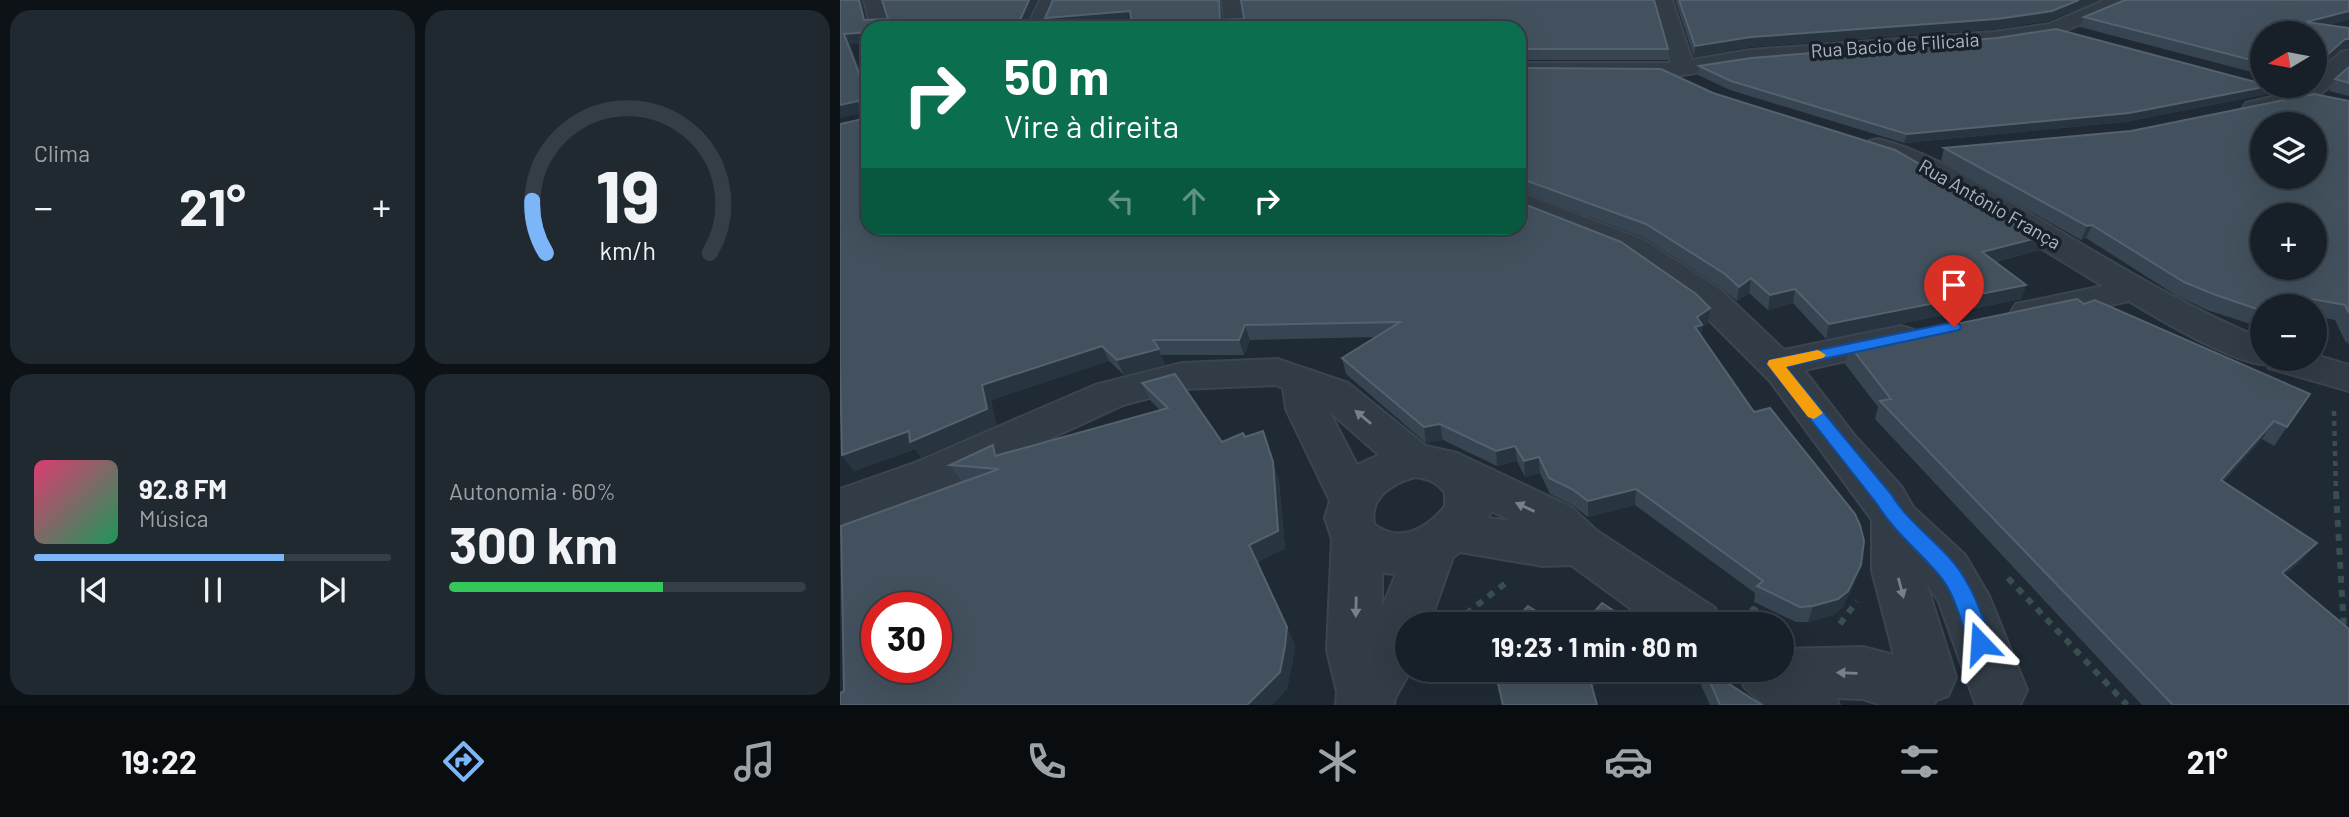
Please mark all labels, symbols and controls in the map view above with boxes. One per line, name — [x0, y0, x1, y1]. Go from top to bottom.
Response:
north arrow — [2250, 21, 2328, 98]
map controls — [2250, 21, 2327, 371]
street label: Rua Bacio de Filicaia — [1810, 27, 1980, 62]
text: 50 m — [1004, 46, 1109, 105]
icon: right — [889, 49, 980, 140]
text: Vire à direita — [1004, 106, 1179, 144]
button: layers — [2250, 112, 2327, 189]
text: Clima — [34, 139, 90, 167]
text: 19 — [595, 150, 660, 238]
street label: Rua Antônio França — [1915, 154, 2065, 254]
text: 21° — [179, 174, 246, 236]
icon: left — [1102, 182, 1140, 220]
icon: ahead — [1175, 182, 1213, 220]
icon: right — [1248, 182, 1286, 220]
text: − — [34, 183, 53, 229]
text: + — [372, 183, 391, 229]
button: + — [2250, 203, 2327, 280]
text: km/h — [599, 235, 656, 265]
pin — [1924, 255, 1984, 327]
icon: arrive — [1935, 266, 1973, 304]
button: − — [2250, 294, 2327, 371]
one-way arrow — [1354, 410, 1371, 425]
text: 92.8 FM — [139, 473, 227, 504]
text: Autonomia · 60% — [449, 477, 616, 505]
one-way arrow — [1515, 501, 1535, 512]
text: Música — [139, 504, 208, 532]
text: 300 km — [449, 512, 618, 574]
icon: previous — [75, 571, 113, 609]
icon: pause — [194, 571, 232, 609]
icon: next — [313, 571, 351, 609]
one-way arrow — [1896, 577, 1907, 599]
speed limit sign: 30 — [861, 592, 952, 683]
one-way arrow — [1350, 596, 1362, 618]
position arrow — [1943, 606, 2017, 680]
text: 19:23 · 1 min · 80 m — [1491, 631, 1698, 662]
one-way arrow — [1836, 667, 1858, 678]
icon: directions — [439, 737, 488, 786]
icon: music — [730, 737, 779, 786]
icon: phone — [1022, 737, 1071, 786]
icon: climate — [1313, 737, 1362, 786]
icon: car — [1604, 737, 1653, 786]
icon: filters — [1895, 737, 1944, 786]
text: 19:22 — [121, 742, 197, 780]
text: 21° — [2187, 742, 2228, 780]

